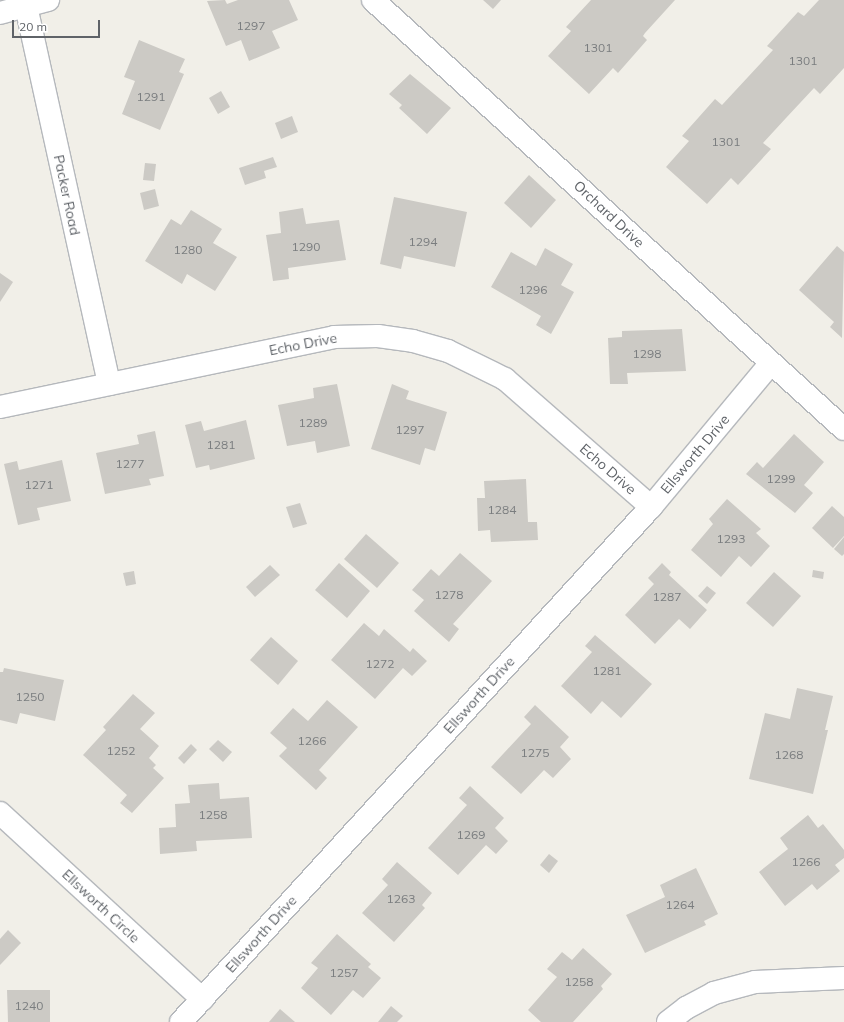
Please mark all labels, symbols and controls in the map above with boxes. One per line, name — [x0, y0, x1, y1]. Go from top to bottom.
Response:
scale bar — [14, 12, 102, 38]
text: 20 m — [19, 19, 47, 34]
house number: 1297 — [237, 19, 265, 33]
house number: 1301 — [584, 41, 612, 55]
house number: 1301 — [789, 54, 817, 68]
house number: 1291 — [137, 90, 165, 104]
house number: 1301 — [712, 135, 740, 149]
street label: Packer Road — [50, 153, 84, 237]
street label: Orchard Drive — [570, 177, 648, 251]
house number: 1294 — [409, 235, 437, 249]
house number: 1290 — [292, 240, 320, 254]
house number: 1280 — [174, 243, 202, 257]
house number: 1296 — [519, 283, 547, 297]
street label: Echo Drive — [268, 329, 338, 359]
house number: 1298 — [633, 347, 661, 361]
street label: Ellsworth Drive — [657, 411, 733, 497]
house number: 1289 — [299, 416, 327, 430]
house number: 1297 — [396, 423, 424, 437]
house number: 1281 — [207, 438, 235, 452]
street label: Echo Drive — [577, 440, 639, 498]
house number: 1277 — [116, 457, 144, 471]
house number: 1299 — [767, 472, 795, 486]
house number: 1271 — [25, 478, 53, 492]
house number: 1284 — [488, 503, 516, 517]
house number: 1293 — [717, 532, 745, 546]
house number: 1278 — [435, 588, 463, 602]
house number: 1287 — [653, 590, 681, 604]
street label: Ellsworth Drive — [440, 653, 518, 737]
house number: 1272 — [366, 657, 394, 671]
house number: 1281 — [593, 664, 621, 678]
house number: 1250 — [16, 690, 44, 704]
house number: 1266 — [298, 734, 326, 748]
house number: 1252 — [107, 744, 135, 758]
house number: 1275 — [521, 746, 549, 760]
house number: 1268 — [775, 748, 803, 762]
house number: 1258 — [199, 808, 227, 822]
house number: 1269 — [457, 828, 485, 842]
house number: 1266 — [792, 855, 820, 869]
street label: Ellsworth Circle — [59, 866, 143, 946]
street label: Ellsworth Drive — [222, 892, 300, 976]
house number: 1263 — [387, 892, 415, 906]
house number: 1264 — [666, 898, 694, 912]
house number: 1257 — [330, 966, 358, 980]
house number: 1258 — [565, 975, 593, 989]
house number: 1240 — [15, 999, 43, 1013]

